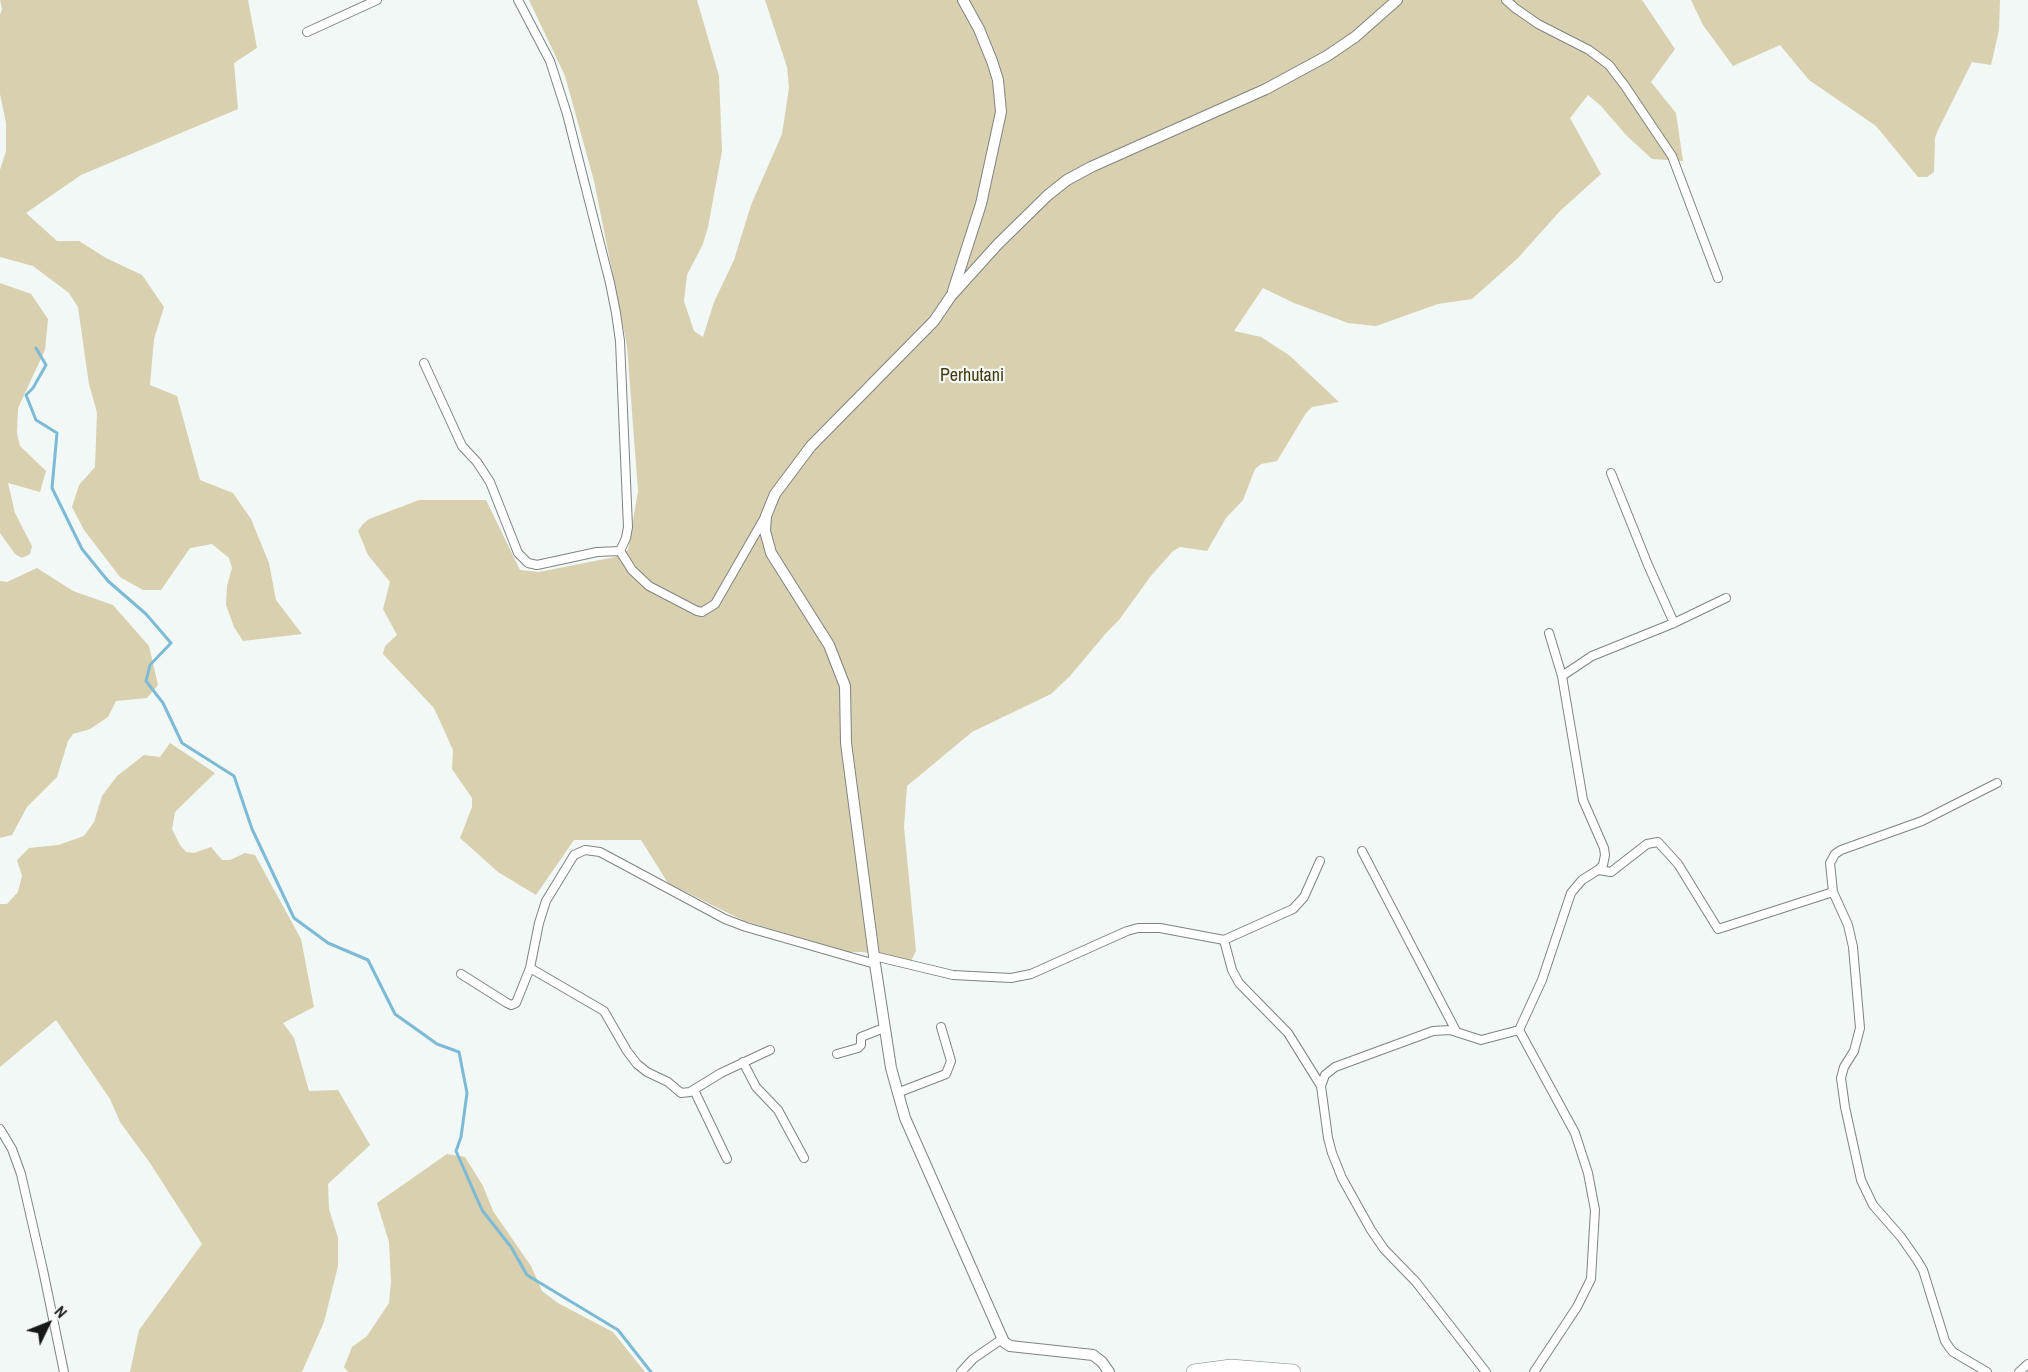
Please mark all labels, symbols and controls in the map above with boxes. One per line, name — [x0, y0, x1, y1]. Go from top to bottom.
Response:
park label: Perhutani — [940, 365, 1004, 387]
north arrow — [18, 1294, 78, 1354]
text: N — [50, 1301, 72, 1323]

